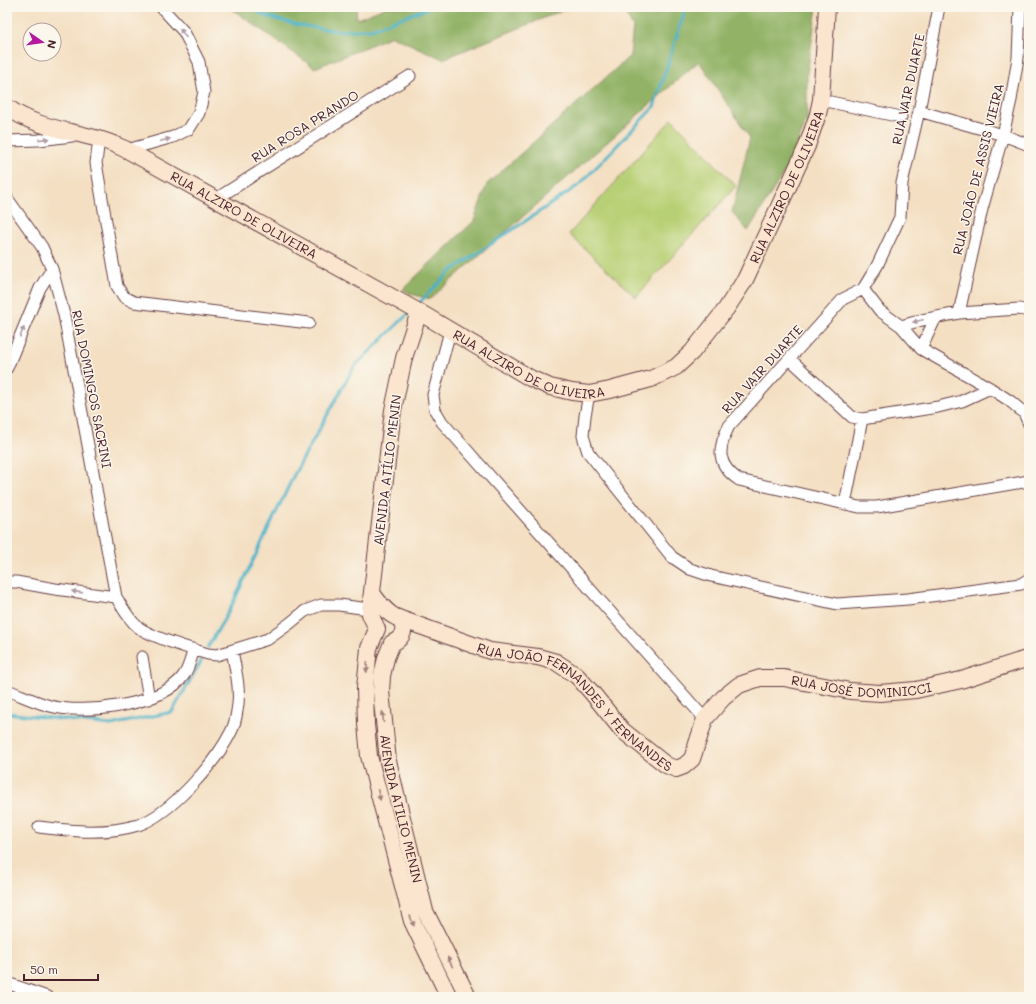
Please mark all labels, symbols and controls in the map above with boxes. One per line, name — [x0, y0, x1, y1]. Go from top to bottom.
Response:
north arrow — [22, 22, 62, 62]
one-way arrow — [179, 28, 187, 39]
street label: RUA VAIR DUARTE — [887, 32, 928, 146]
text: N — [44, 39, 60, 50]
street label: RUA JOÃO DE ASSIS VIEIRA — [948, 81, 1007, 256]
street label: RUA ROSA PRANDO — [248, 86, 362, 165]
street label: RUA ALZIRO DE OLIVEIRA — [745, 108, 827, 266]
one-way arrow — [38, 136, 50, 142]
one-way arrow — [159, 136, 171, 142]
street label: RUA ALZIRO DE OLIVEIRA — [168, 167, 321, 262]
street label: RUA DOMINGOS SACRINI — [69, 308, 116, 470]
one-way arrow — [912, 318, 924, 324]
street label: RUA VAIR DUARTE — [717, 321, 806, 416]
one-way arrow — [19, 325, 25, 337]
street label: RUA ALZIRO DE OLIVEIRA — [450, 325, 606, 402]
street label: AVENIDA ATÍLIO MENIN — [369, 394, 404, 546]
one-way arrow — [71, 589, 83, 595]
street label: RUA JOÃO FERNANDES Y FERNANDES — [475, 638, 674, 774]
one-way arrow — [363, 661, 370, 673]
street label: RUA JOSÉ DOMINICCI — [790, 671, 933, 701]
one-way arrow — [379, 711, 386, 723]
street label: AVENIDA ATILIO MENIN — [377, 734, 427, 885]
one-way arrow — [376, 789, 382, 801]
one-way arrow — [410, 915, 416, 927]
scale bar — [24, 956, 98, 982]
one-way arrow — [447, 956, 453, 968]
text: 50 m — [30, 961, 58, 977]

